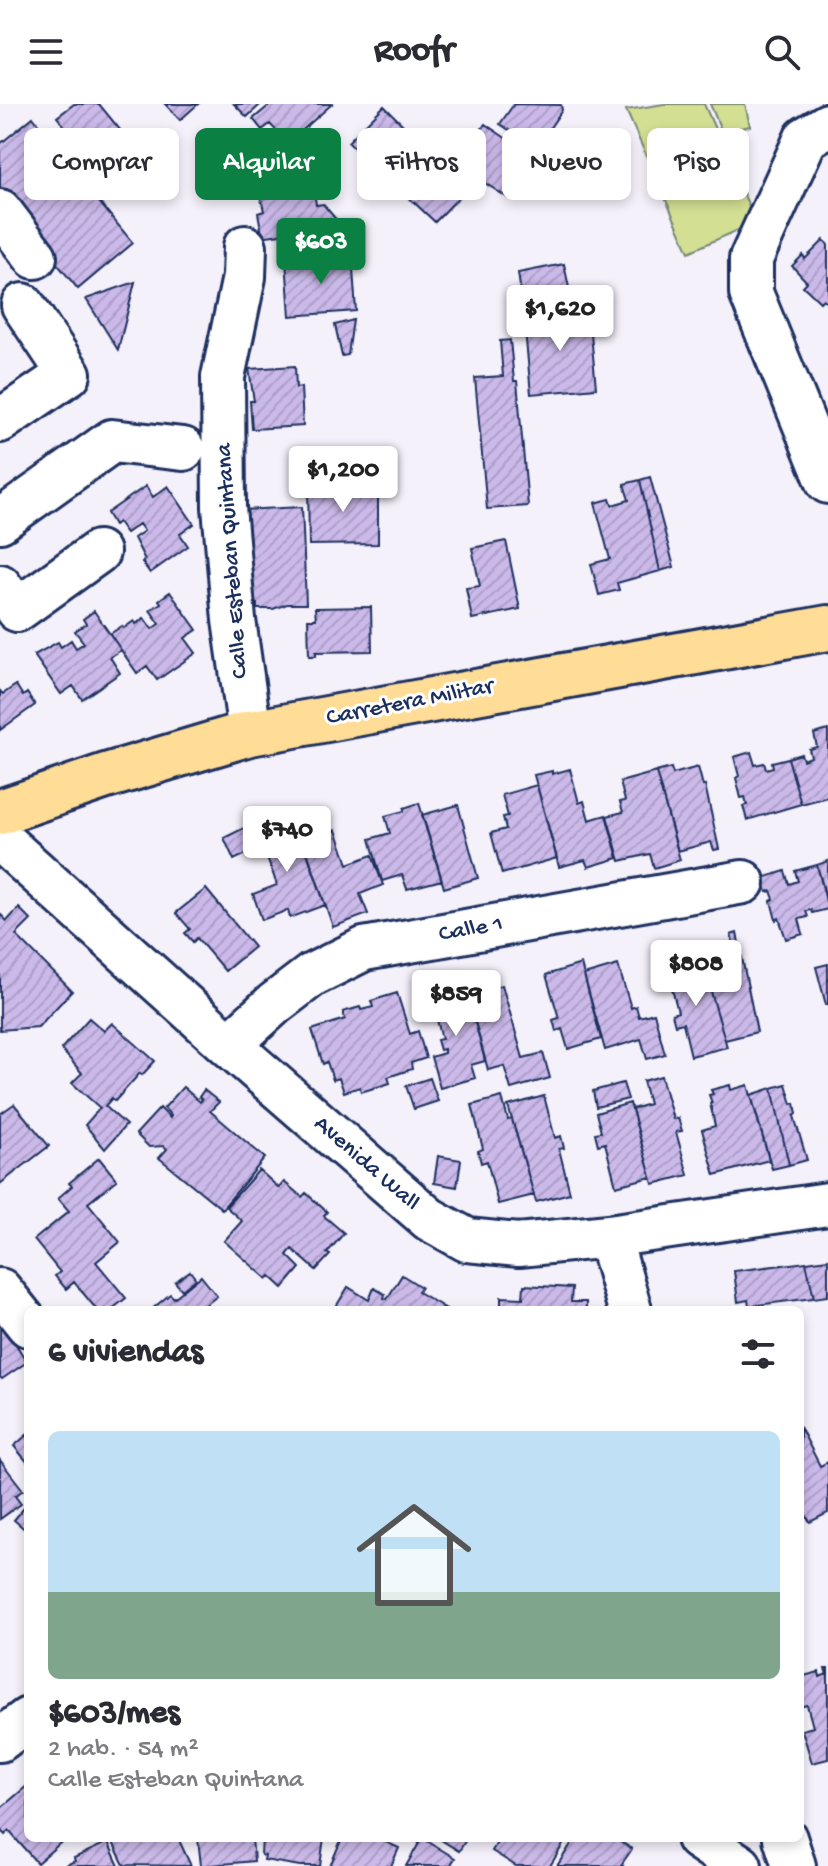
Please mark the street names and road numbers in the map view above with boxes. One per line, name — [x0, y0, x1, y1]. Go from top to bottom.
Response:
street label: Calle Esteban Quintana — [210, 442, 256, 680]
street label: Carretera Militar — [324, 672, 498, 733]
street label: Calle 1 — [437, 910, 505, 950]
street label: Avenida Wall — [307, 1110, 425, 1218]

